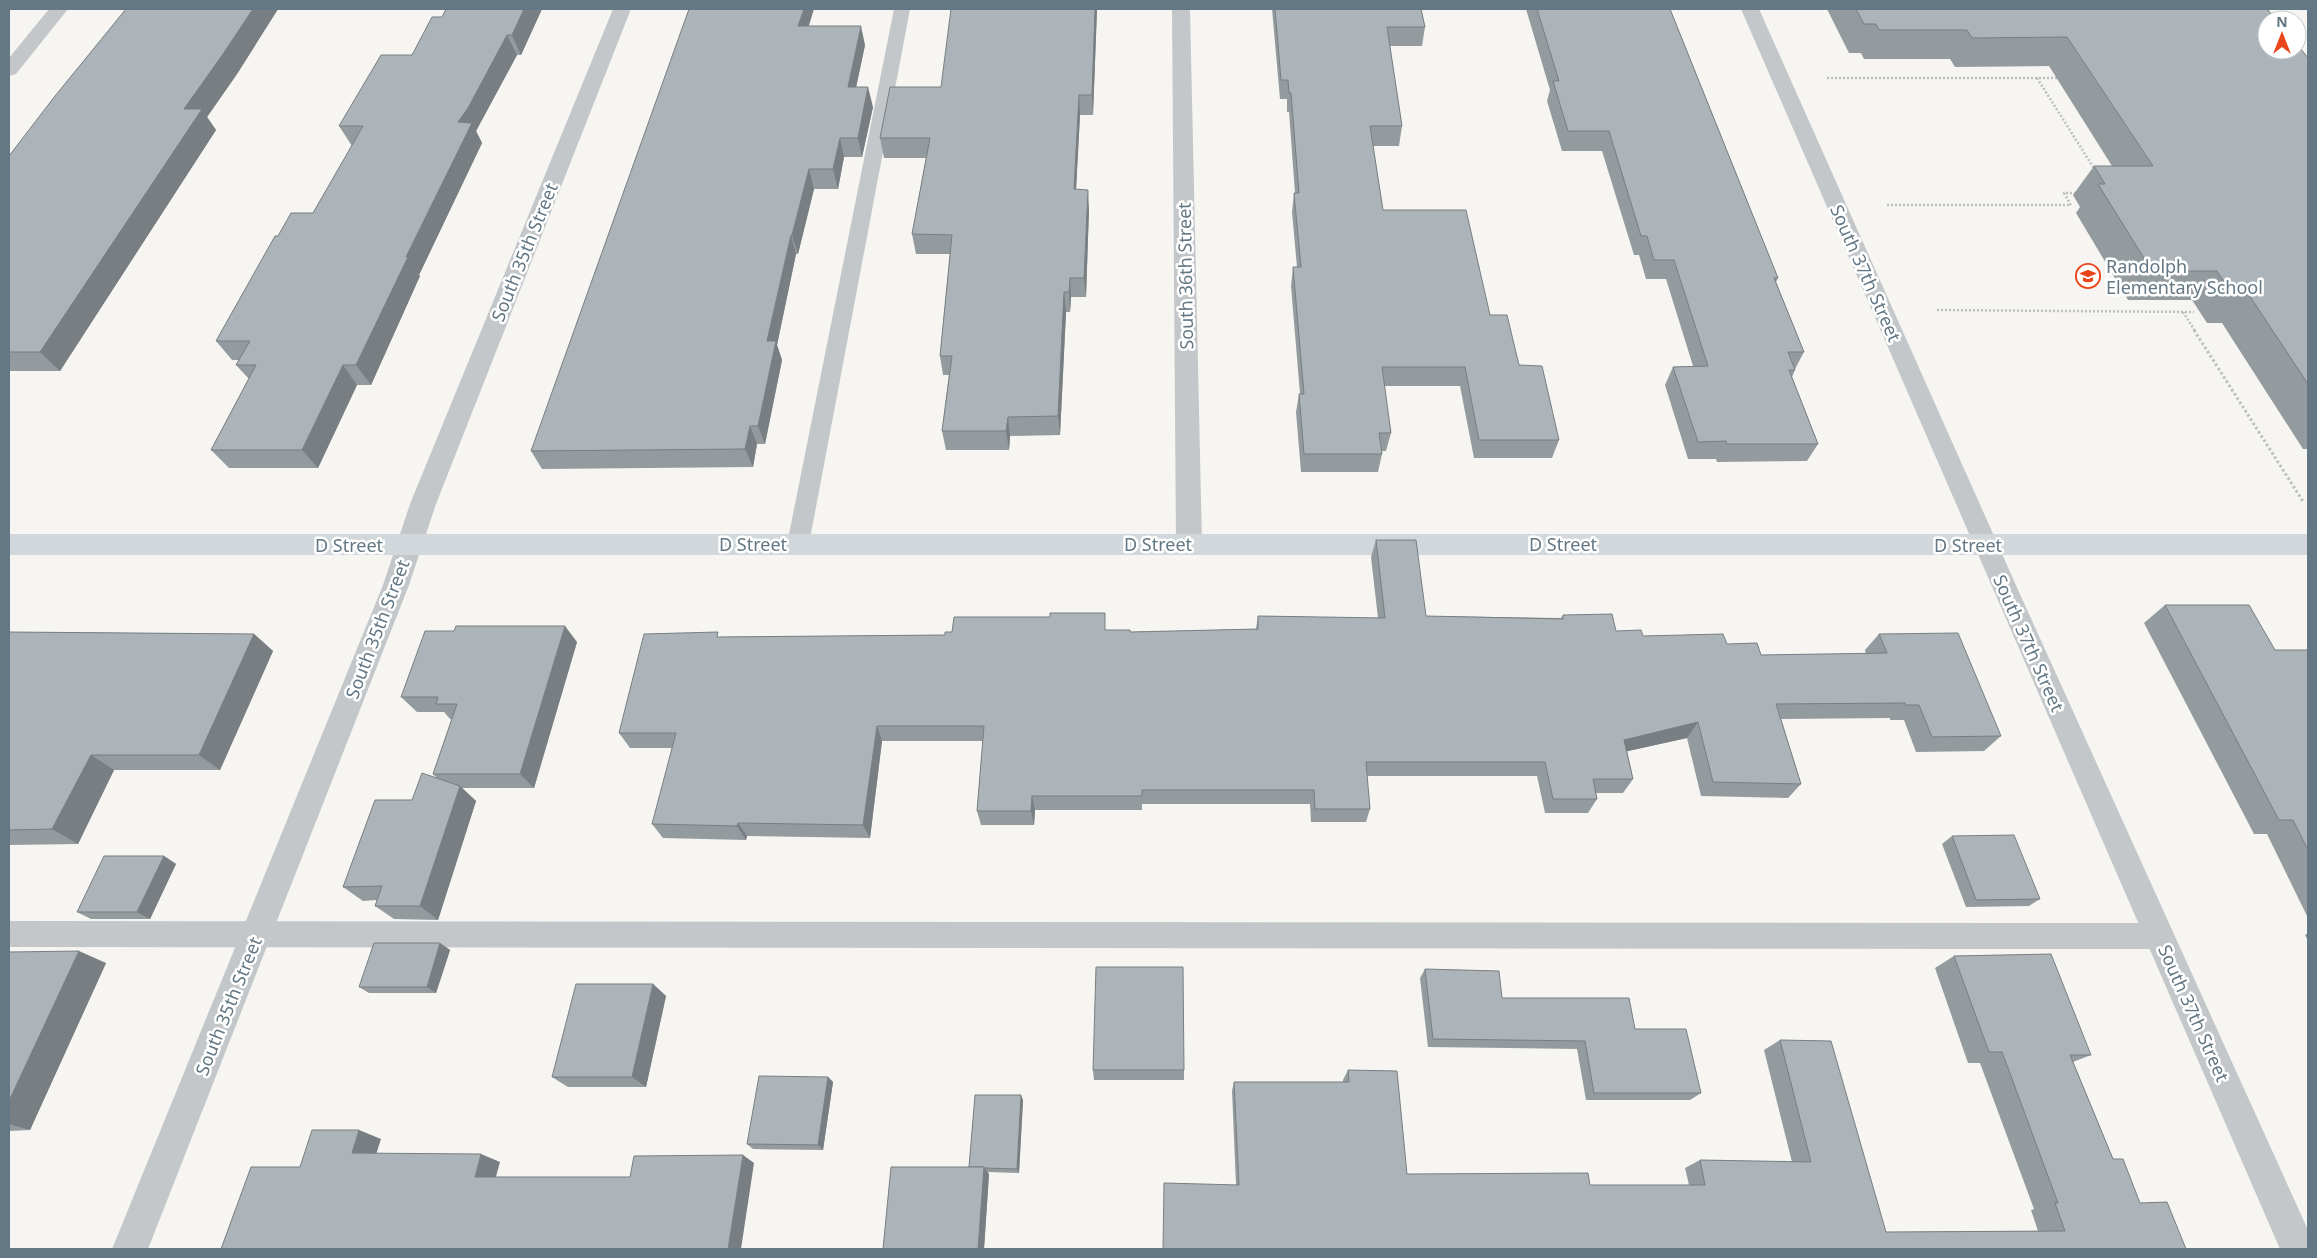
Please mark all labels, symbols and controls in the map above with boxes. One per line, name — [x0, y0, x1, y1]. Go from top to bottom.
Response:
north arrow — [2257, 10, 2307, 60]
text: N — [2276, 12, 2288, 31]
street label: South 35th Street — [485, 179, 563, 325]
street label: South 37th Street — [1825, 201, 1907, 346]
street label: South 36th Street — [1172, 202, 1198, 350]
place label: Randolph Elementary School — [2106, 254, 2263, 299]
school or university icon: Randolph Elementary School — [2075, 263, 2101, 289]
street label: D Street — [719, 532, 788, 556]
street label: D Street — [1124, 532, 1193, 556]
street label: D Street — [1529, 532, 1598, 556]
street label: D Street — [315, 533, 384, 557]
street label: D Street — [1934, 533, 2003, 557]
street label: South 35th Street — [339, 555, 415, 702]
street label: South 37th Street — [1988, 571, 2070, 716]
street label: South 35th Street — [189, 933, 267, 1079]
street label: South 37th Street — [2153, 941, 2235, 1086]

